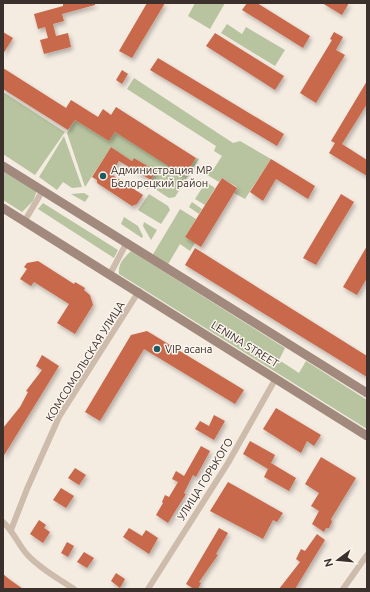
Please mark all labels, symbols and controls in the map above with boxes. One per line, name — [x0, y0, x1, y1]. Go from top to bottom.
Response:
place label: Администрация МР Белорецкий район — [111, 164, 212, 189]
marker: Администрация МР Белорецкий район — [98, 171, 108, 181]
street label: КОМСОМОЛЬСКАЯ УЛИЦА — [43, 298, 127, 423]
street label: LENINA STREET — [209, 318, 281, 370]
place label: VIP асана — [165, 343, 212, 355]
marker: VIP асана — [152, 344, 162, 354]
street label: УЛИЦА ГОРЬКОГО — [175, 436, 235, 522]
north arrow — [318, 540, 358, 580]
text: N — [321, 557, 335, 568]

